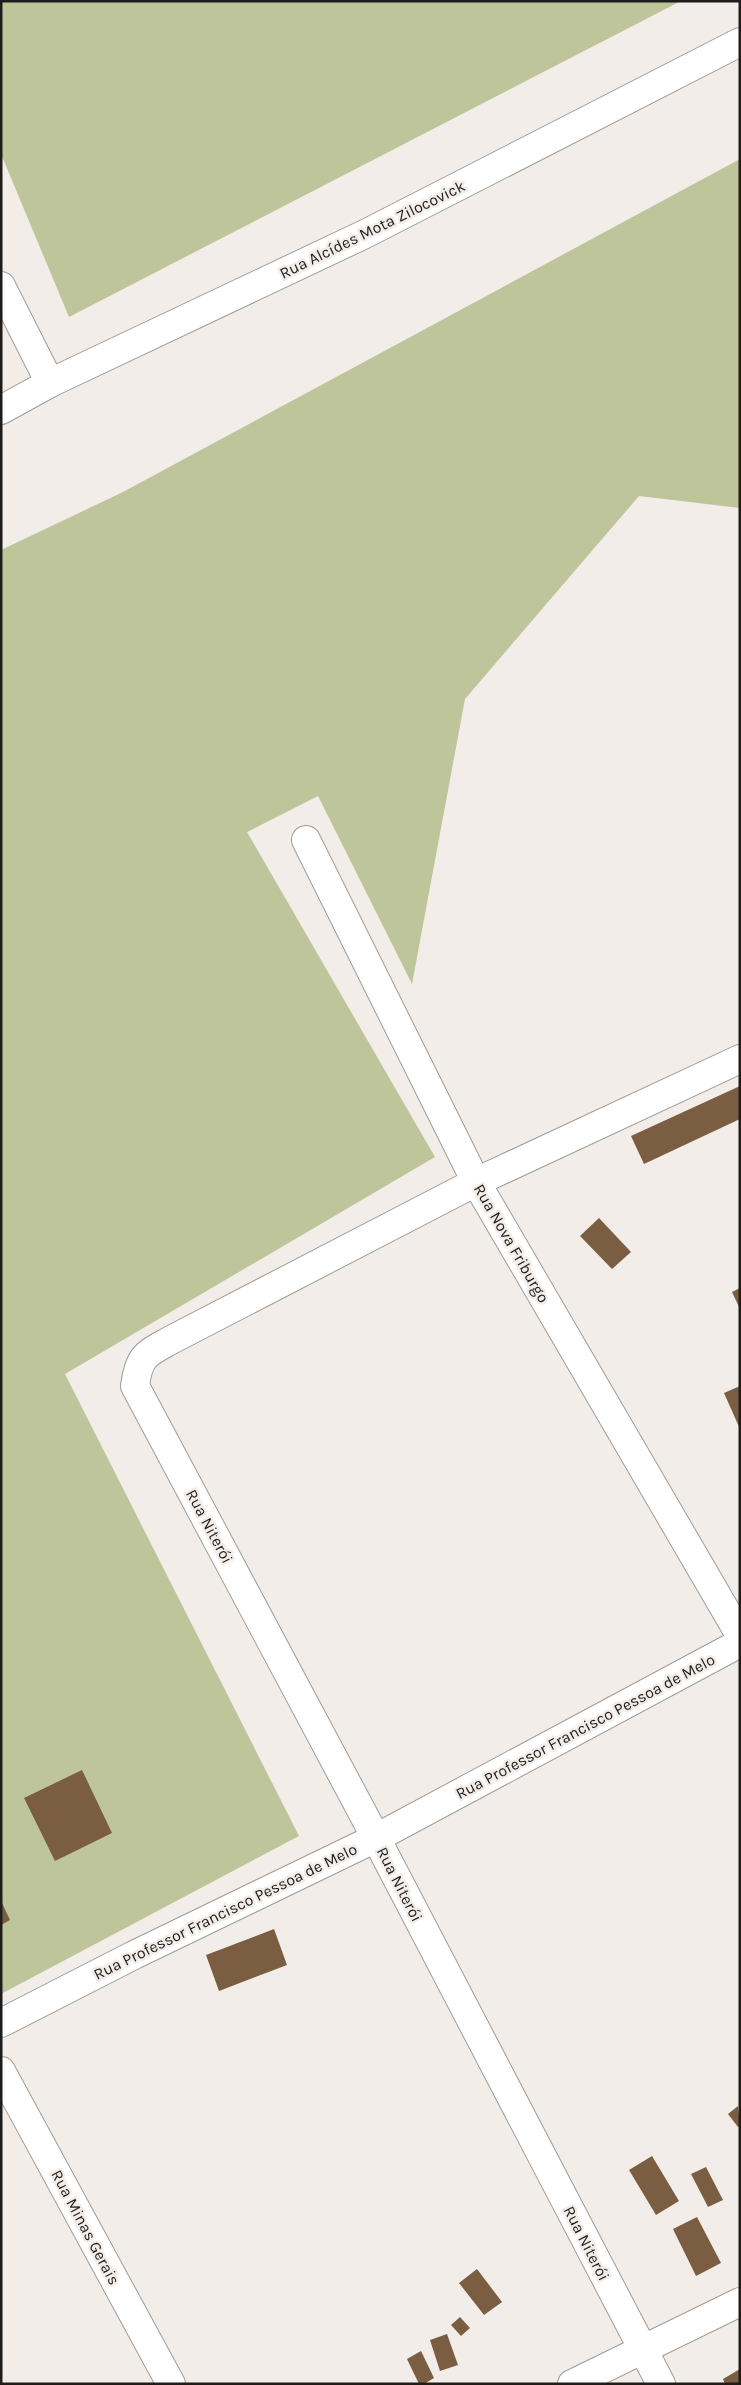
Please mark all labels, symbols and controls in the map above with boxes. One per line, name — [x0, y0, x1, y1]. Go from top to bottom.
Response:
street label: Rua Alcídes Mota Zilocovick — [276, 176, 468, 283]
street label: Rua Nova Friburgo — [470, 1181, 553, 1306]
street label: Rua Niterói — [182, 1486, 237, 1567]
street label: Rua Professor Francisco Pessoa de Melo — [452, 1650, 718, 1803]
street label: Rua Professor Francisco Pessoa de Melo — [90, 1839, 360, 1984]
street label: Rua Niterói — [373, 1844, 426, 1925]
street label: Rua Minas Gerais — [47, 2167, 124, 2288]
street label: Rua Niterói — [560, 2203, 613, 2284]

